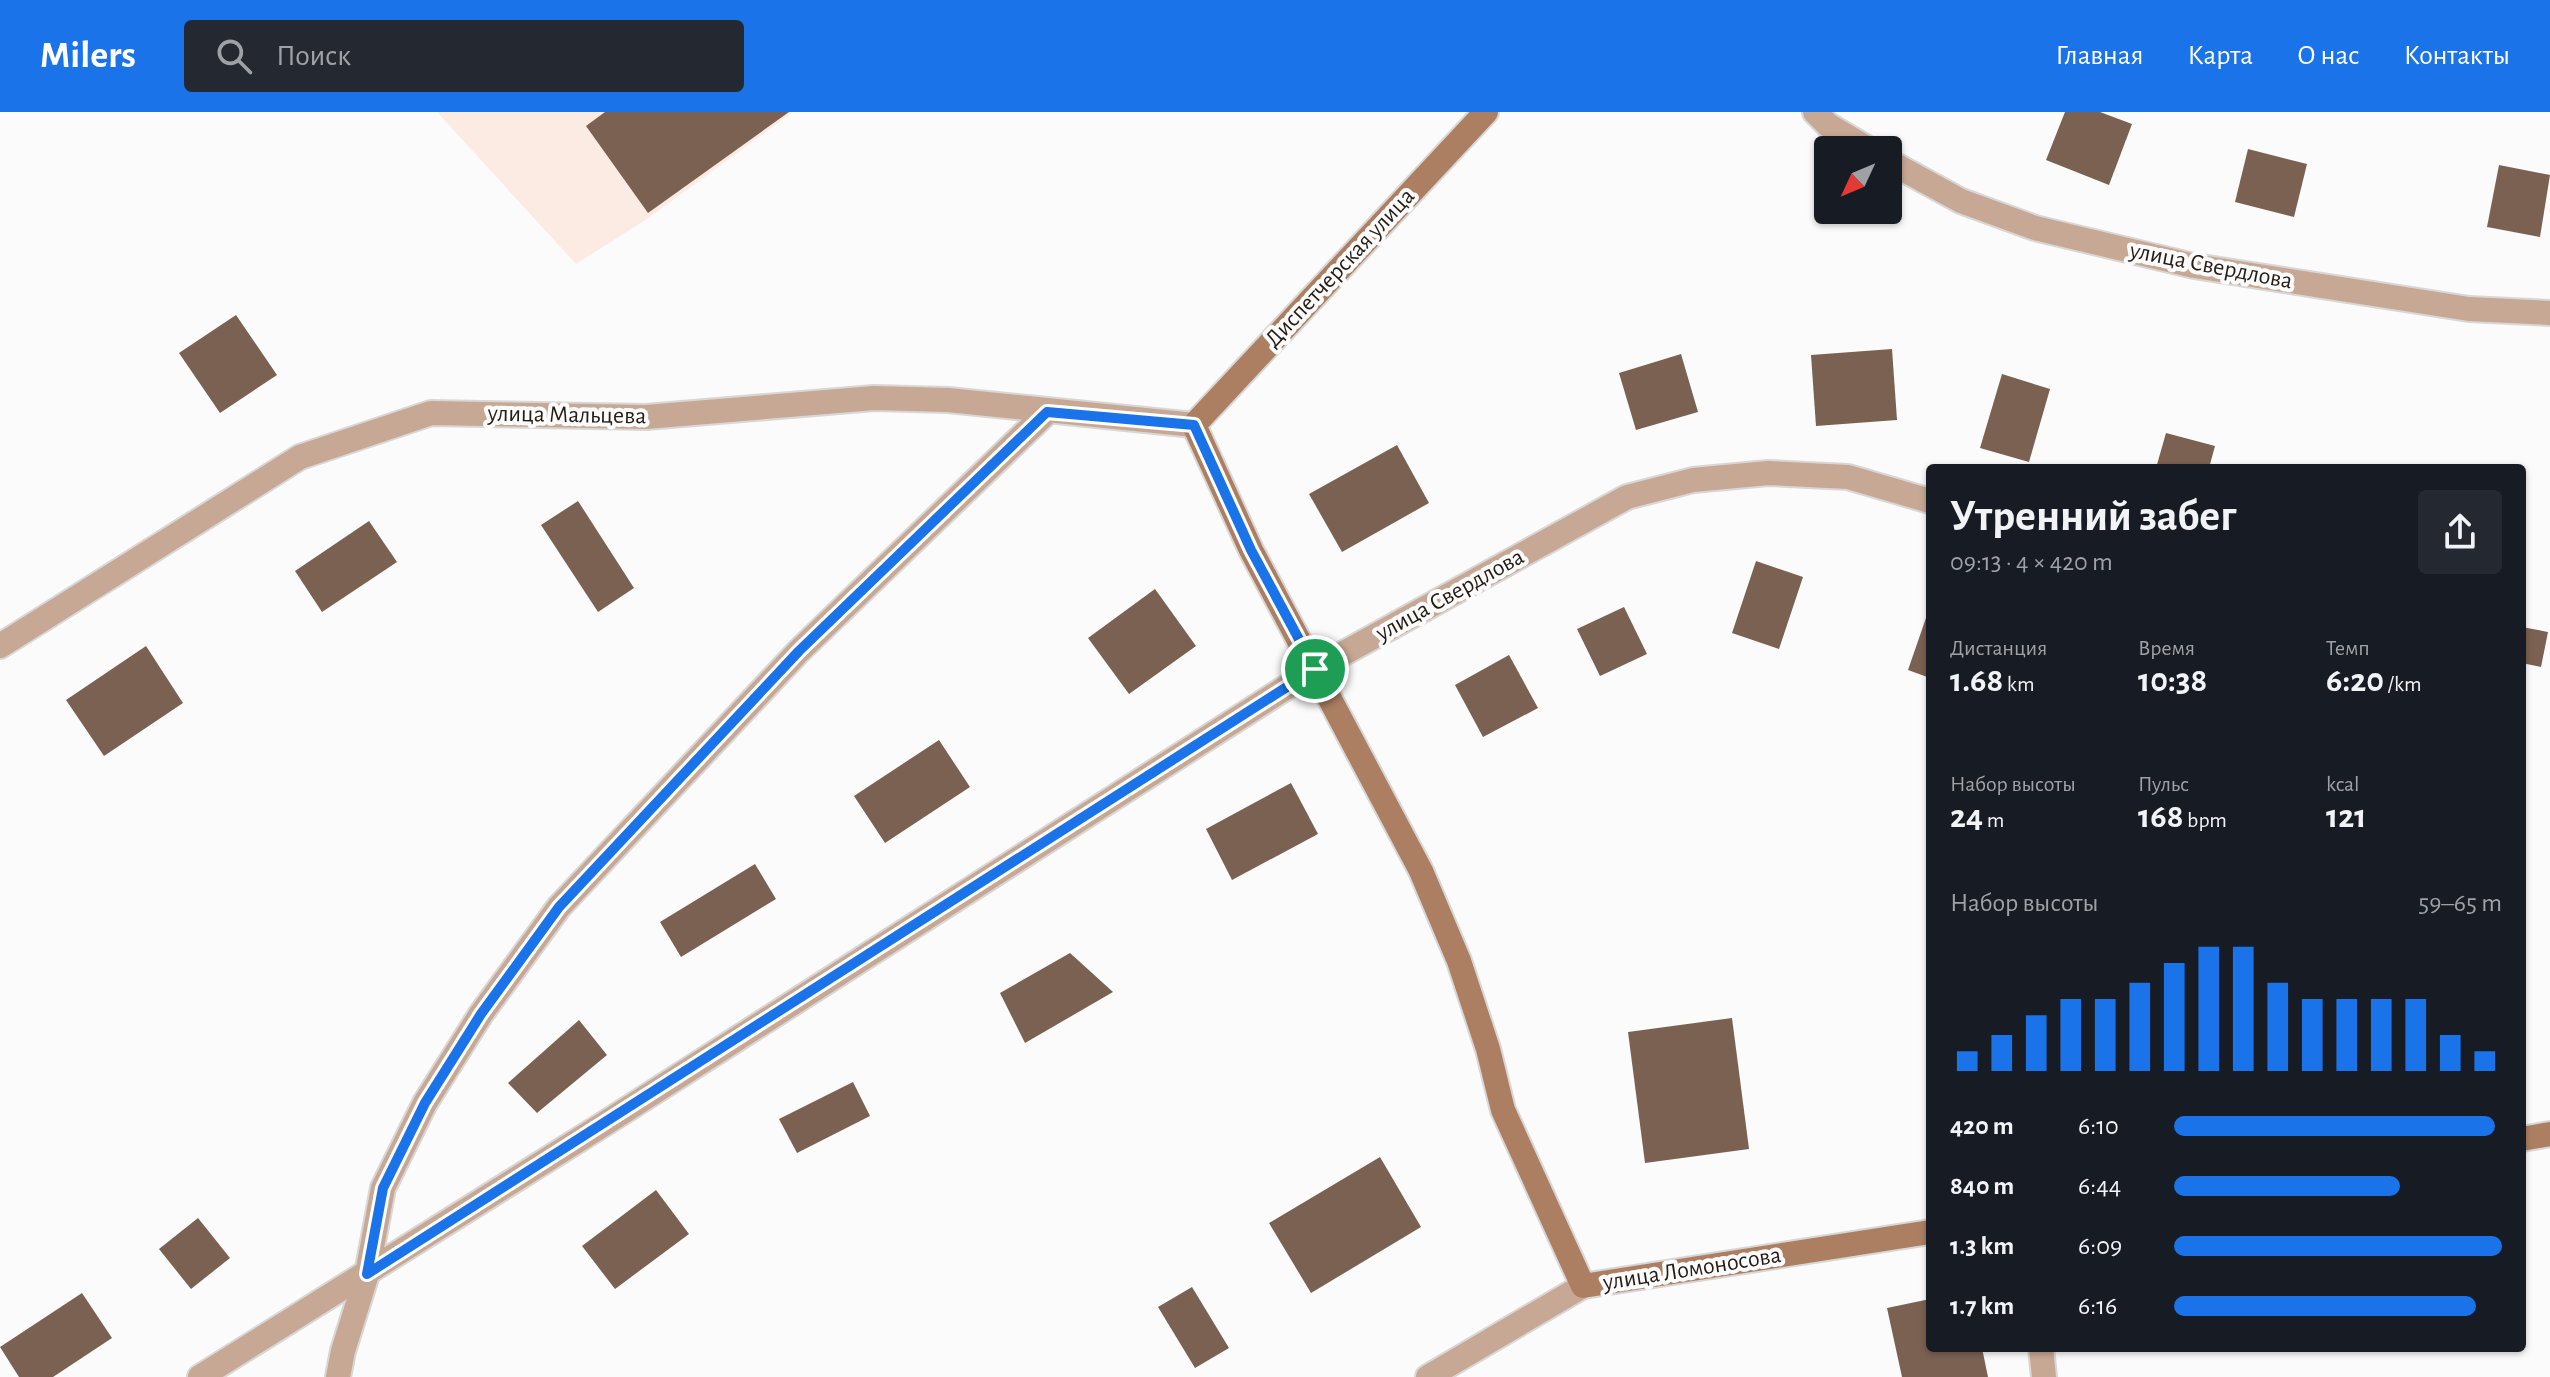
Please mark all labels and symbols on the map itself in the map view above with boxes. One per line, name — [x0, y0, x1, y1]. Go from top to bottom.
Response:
north arrow — [1814, 136, 1902, 224]
street label: Диспетчерская улица — [1261, 184, 1419, 352]
street label: улица Свердлова — [2127, 238, 2294, 294]
street label: улица Мальцева — [487, 402, 646, 428]
street label: улица Свердлова — [1371, 544, 1528, 646]
pin — [1281, 635, 1349, 703]
street label: улица Ломоносова — [1600, 1243, 1783, 1295]

